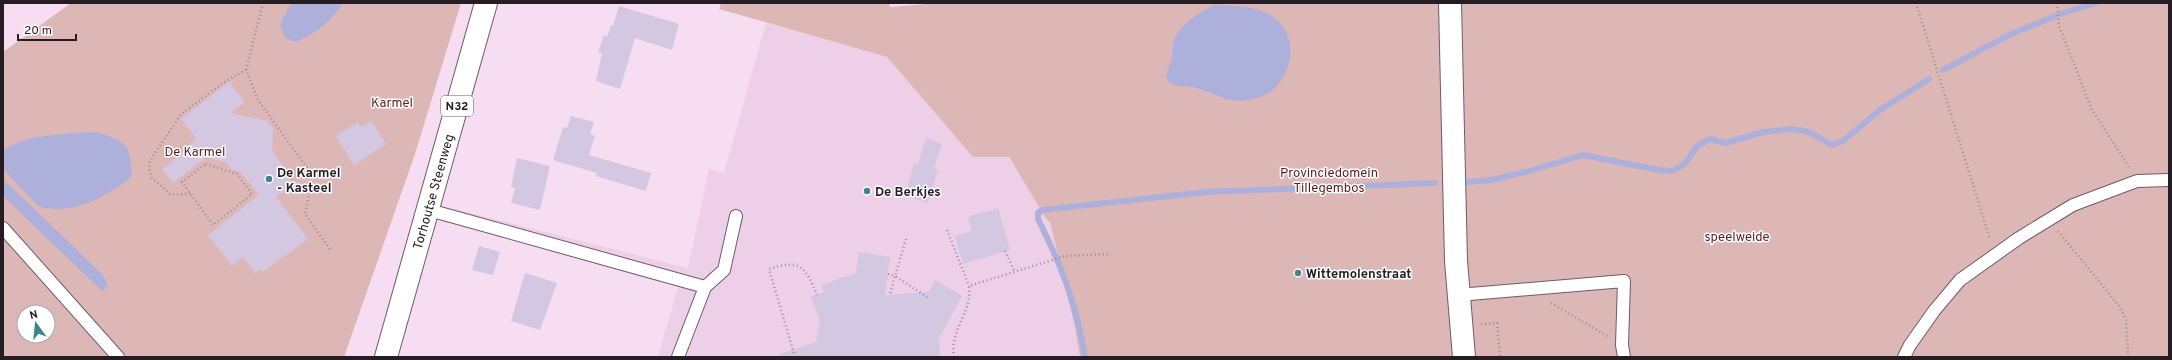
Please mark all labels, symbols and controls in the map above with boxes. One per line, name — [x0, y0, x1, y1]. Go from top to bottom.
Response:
scale bar — [18, 16, 76, 42]
text: 20 m — [24, 23, 52, 39]
park label: Karmel — [371, 96, 413, 112]
road number: N32 — [441, 96, 473, 116]
street label: Torhoutse Steenweg — [411, 132, 459, 252]
park label: De Karmel — [165, 145, 225, 161]
place label: De Karmel - Kasteel — [277, 166, 340, 197]
park label: Provinciedomein Tillegembos — [1280, 166, 1378, 197]
marker: De Karmel - Kasteel — [264, 174, 274, 184]
place label: De Berkjes — [875, 185, 941, 201]
marker: De Berkjes — [862, 186, 872, 196]
park label: speelweide — [1704, 230, 1770, 246]
place label: Wittemolenstraat — [1306, 267, 1411, 283]
marker: Wittemolenstraat — [1293, 268, 1303, 278]
north arrow — [16, 304, 56, 344]
text: N — [28, 308, 39, 323]

